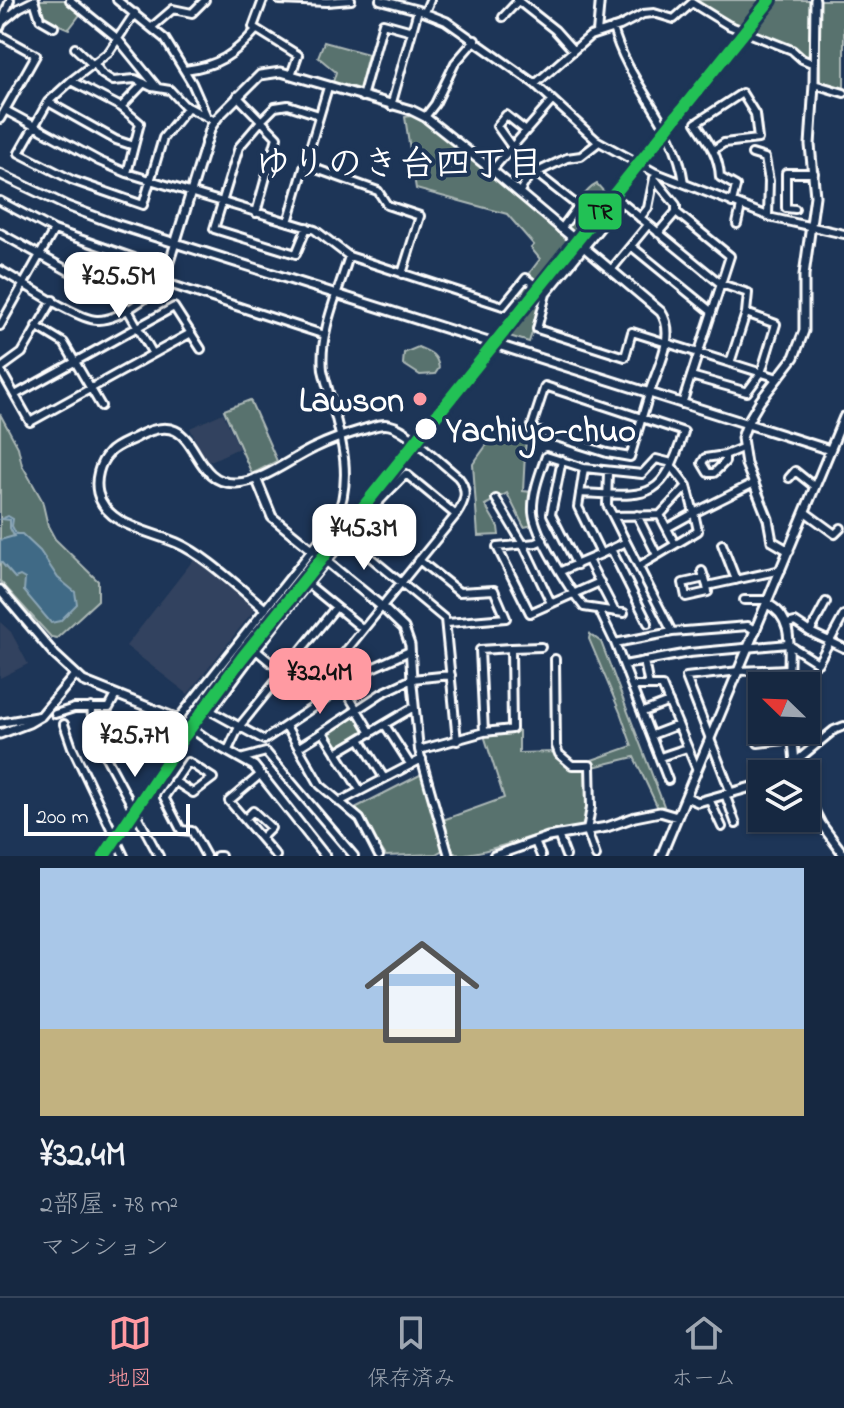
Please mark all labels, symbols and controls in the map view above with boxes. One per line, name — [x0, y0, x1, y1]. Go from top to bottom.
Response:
district label: ゆりのき台四丁目 — [255, 140, 543, 193]
line badge: TR — [577, 192, 623, 231]
text: TR — [588, 198, 613, 230]
pin: ¥25.5M — [54, 252, 184, 320]
text: ¥25.5M — [82, 259, 156, 297]
place label: Lawson — [299, 378, 404, 428]
marker: Lawson — [411, 390, 429, 408]
place label: Yachiyo-chuo — [445, 408, 636, 459]
marker: Yachiyo-chuo — [413, 416, 439, 442]
pin: ¥45.3M — [299, 504, 429, 572]
text: ¥45.3M — [330, 511, 398, 549]
pin: ¥32.4M — [255, 648, 385, 716]
text: ¥32.4M — [287, 655, 353, 693]
north arrow — [748, 672, 820, 744]
map controls — [748, 672, 820, 832]
pin: ¥25.7M — [70, 711, 200, 779]
text: ¥25.7M — [100, 718, 170, 756]
button: layers — [748, 760, 820, 832]
scale bar — [24, 800, 190, 836]
text: 200 m — [36, 802, 89, 834]
icon: home — [350, 920, 494, 1064]
text: ¥32.4M — [40, 1132, 126, 1182]
text: 2部屋 · 78 m² — [40, 1187, 178, 1225]
text: マンション — [40, 1230, 169, 1268]
tab: 地図 — [108, 1311, 152, 1396]
tab: 保存済み — [367, 1311, 455, 1396]
tab: ホーム — [671, 1311, 736, 1396]

